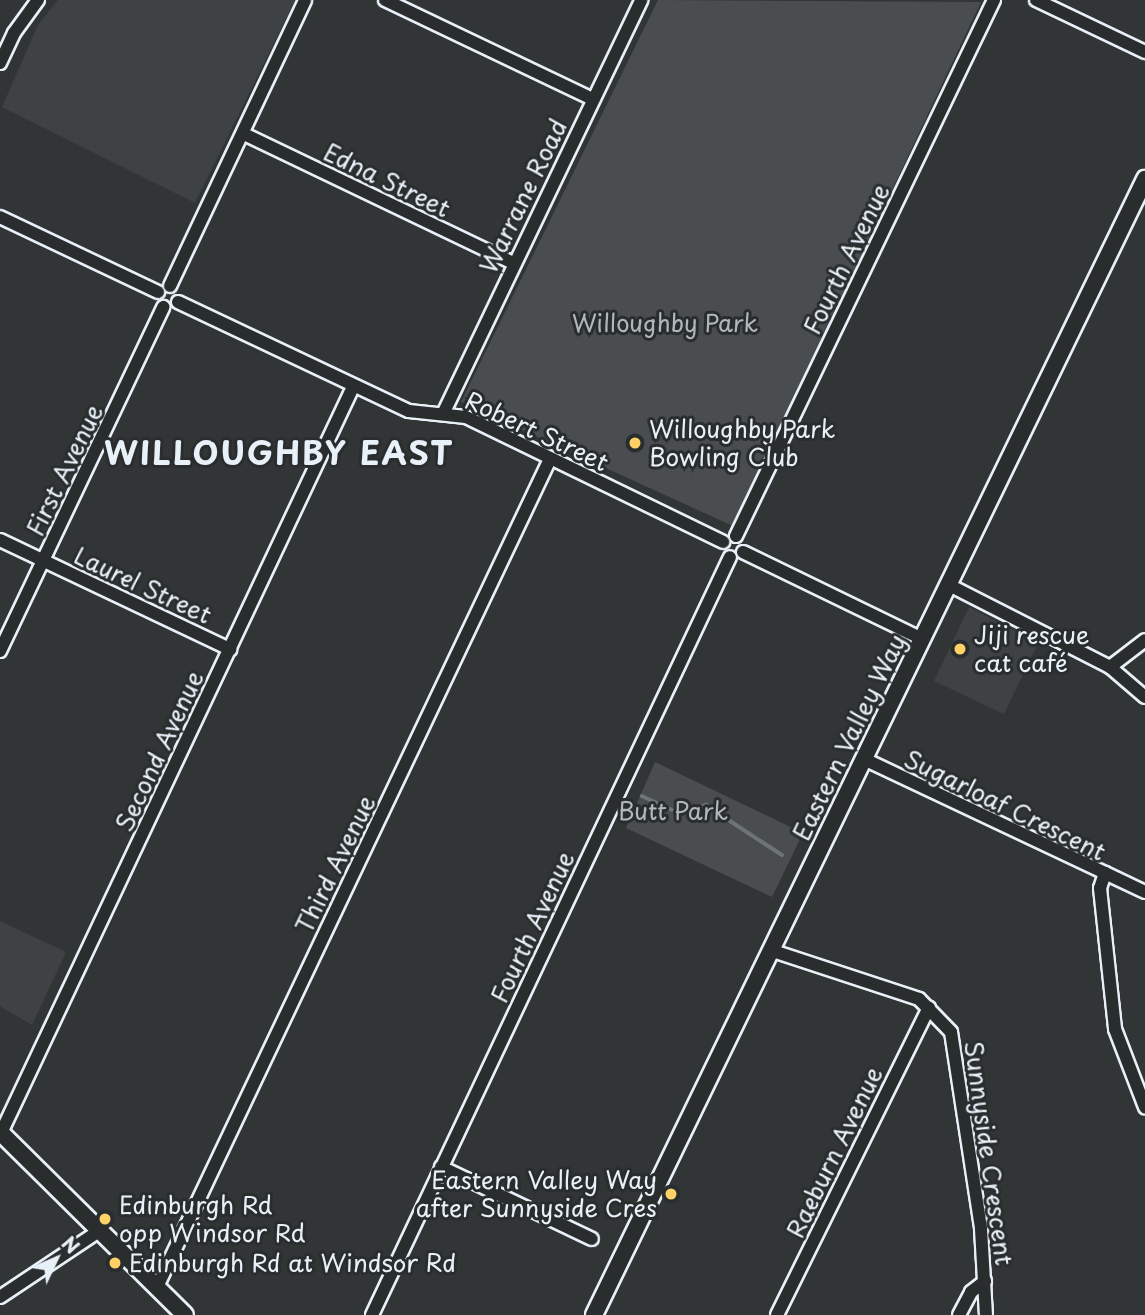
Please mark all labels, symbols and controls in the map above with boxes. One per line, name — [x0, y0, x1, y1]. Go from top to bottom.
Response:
street label: Warrane Road — [474, 115, 572, 277]
street label: Edna Street — [319, 137, 455, 223]
street label: Fourth Avenue — [797, 178, 895, 340]
park label: Willoughby Park — [571, 309, 759, 337]
street label: Robert Street — [460, 385, 614, 477]
street label: First Avenue — [20, 400, 108, 540]
place label: Willoughby Park Bowling Club — [649, 415, 837, 471]
district label: WILLOUGHBY EAST — [106, 433, 452, 471]
marker: Willoughby Park Bowling Club — [627, 435, 643, 451]
street label: Laurel Street — [69, 540, 217, 630]
place label: Jiji rescue cat café — [974, 621, 1090, 677]
street label: Eastern Valley Way — [787, 630, 911, 844]
marker: Jiji rescue cat café — [952, 641, 968, 657]
street label: Second Avenue — [109, 667, 209, 835]
street label: Sugarloaf Crescent — [899, 744, 1111, 866]
street label: Third Avenue — [289, 790, 381, 938]
park label: Butt Park — [618, 797, 728, 825]
street label: Fourth Avenue — [484, 846, 580, 1008]
street label: Sunnyside Crescent — [959, 1039, 1019, 1267]
street label: Raeburn Avenue — [780, 1062, 888, 1242]
place label: Eastern Valley Way after Sunnyside Cres — [414, 1166, 657, 1222]
marker: Eastern Valley Way after Sunnyside Cres — [663, 1186, 679, 1202]
place label: Edinburgh Rd opp Windsor Rd — [119, 1191, 304, 1247]
marker: Edinburgh Rd opp Windsor Rd — [97, 1211, 113, 1227]
north arrow — [21, 1224, 91, 1294]
text: N — [56, 1229, 86, 1260]
place label: Edinburgh Rd at Windsor Rd — [129, 1249, 458, 1277]
marker: Edinburgh Rd at Windsor Rd — [107, 1255, 123, 1271]

